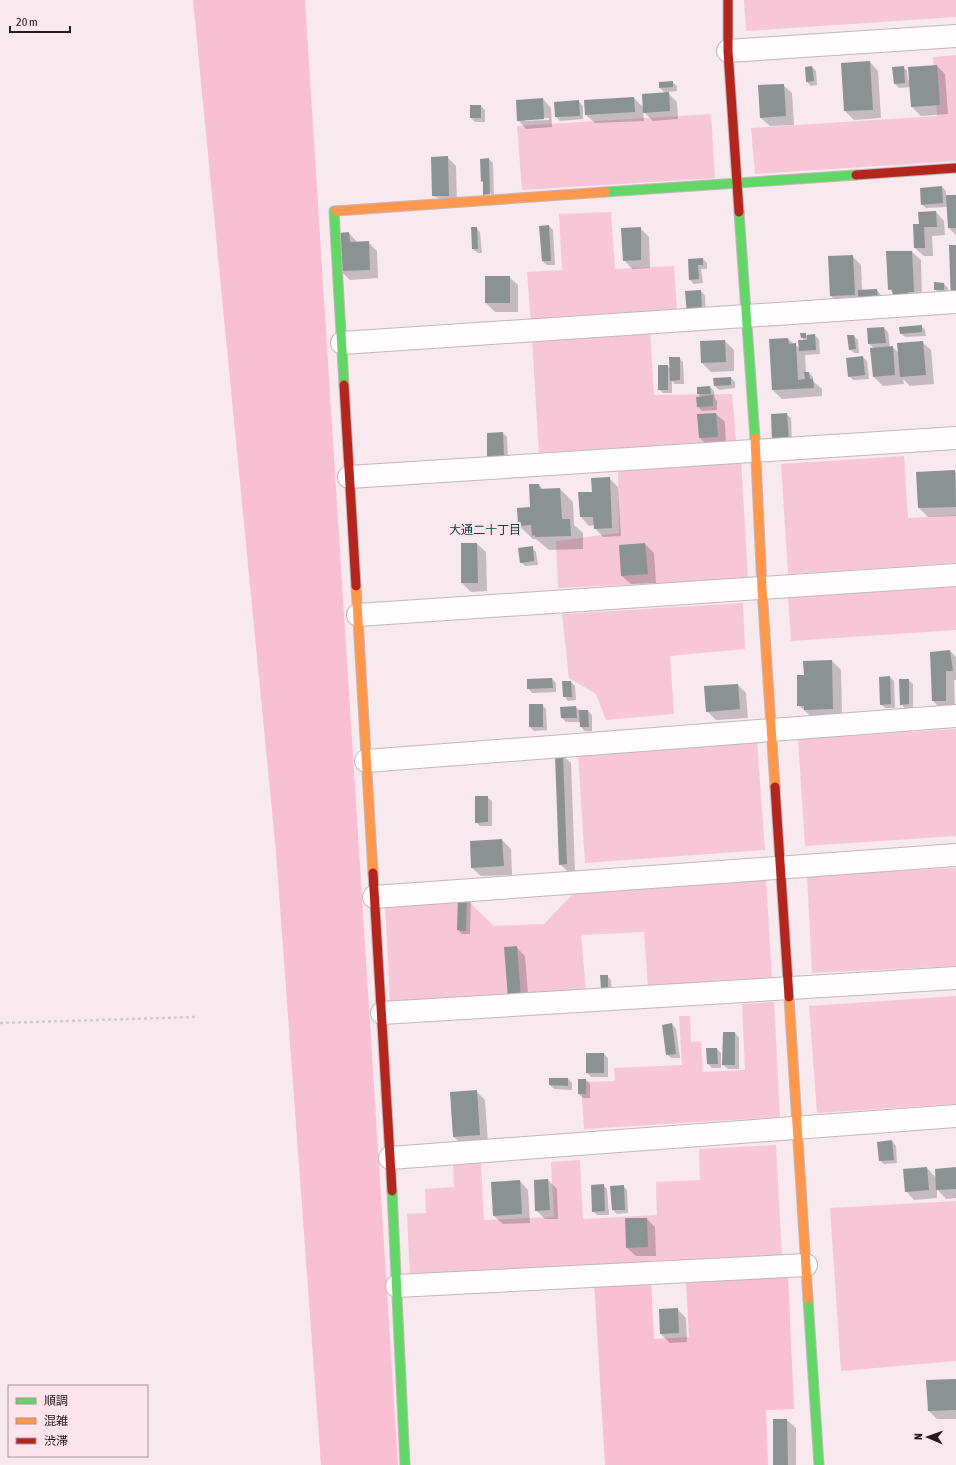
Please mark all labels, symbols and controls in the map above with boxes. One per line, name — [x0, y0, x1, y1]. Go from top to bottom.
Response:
scale bar — [10, 8, 70, 34]
text: 20 m — [16, 15, 38, 29]
district label: 大通二十丁目 — [449, 523, 521, 537]
legend — [8, 1385, 148, 1457]
text: 順調 — [44, 1394, 68, 1408]
text: 混雑 — [44, 1414, 68, 1428]
north arrow — [908, 1417, 948, 1457]
text: N — [912, 1433, 924, 1440]
text: 渋滞 — [44, 1434, 68, 1448]

